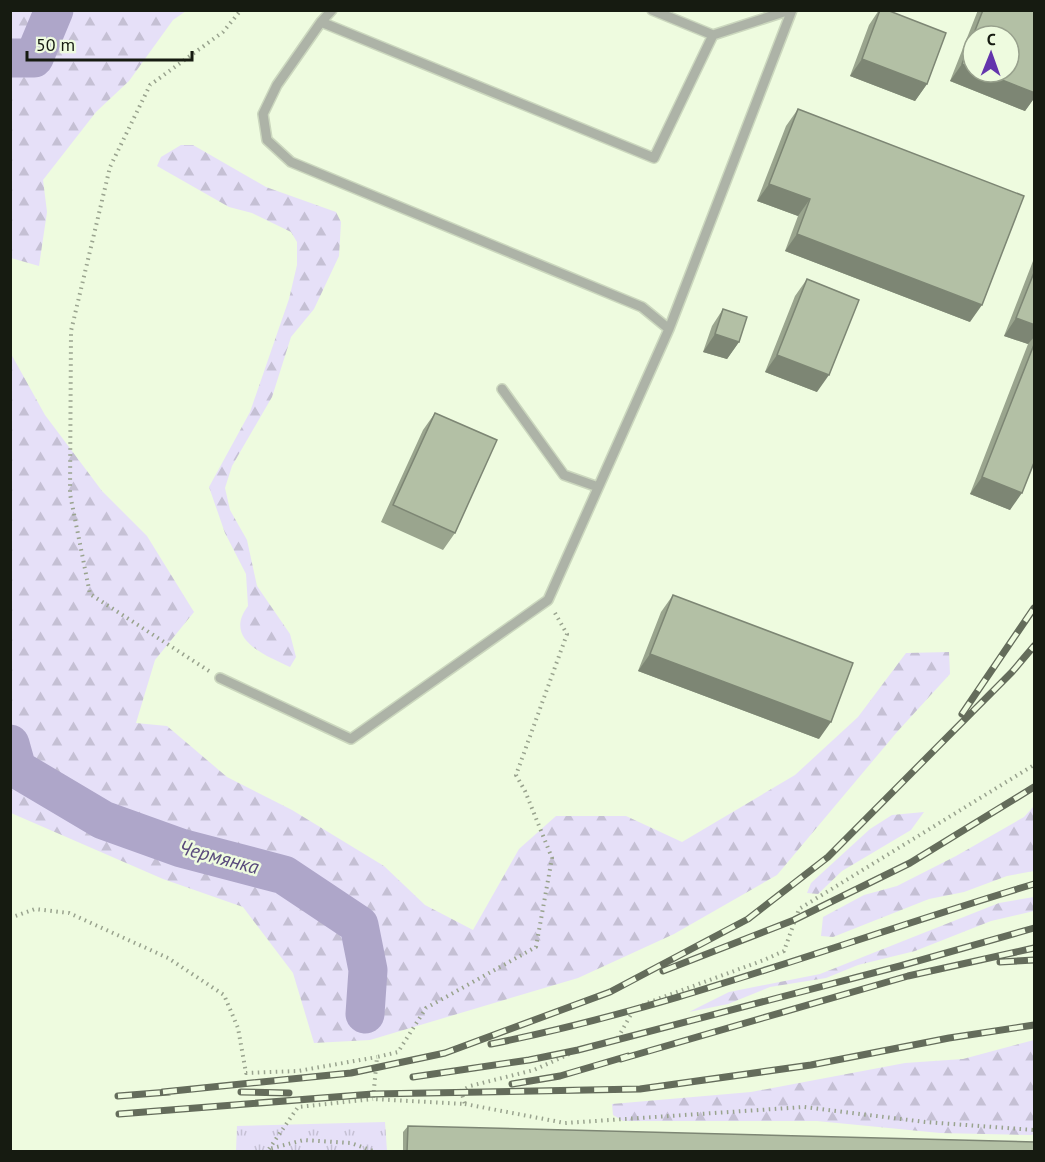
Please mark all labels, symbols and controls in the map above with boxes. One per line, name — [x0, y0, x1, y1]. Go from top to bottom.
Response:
scale bar — [27, 24, 192, 62]
north arrow — [961, 24, 1021, 84]
text: С — [987, 29, 996, 49]
text: 50 m — [36, 33, 75, 56]
water label: Чермянка — [176, 834, 262, 880]

